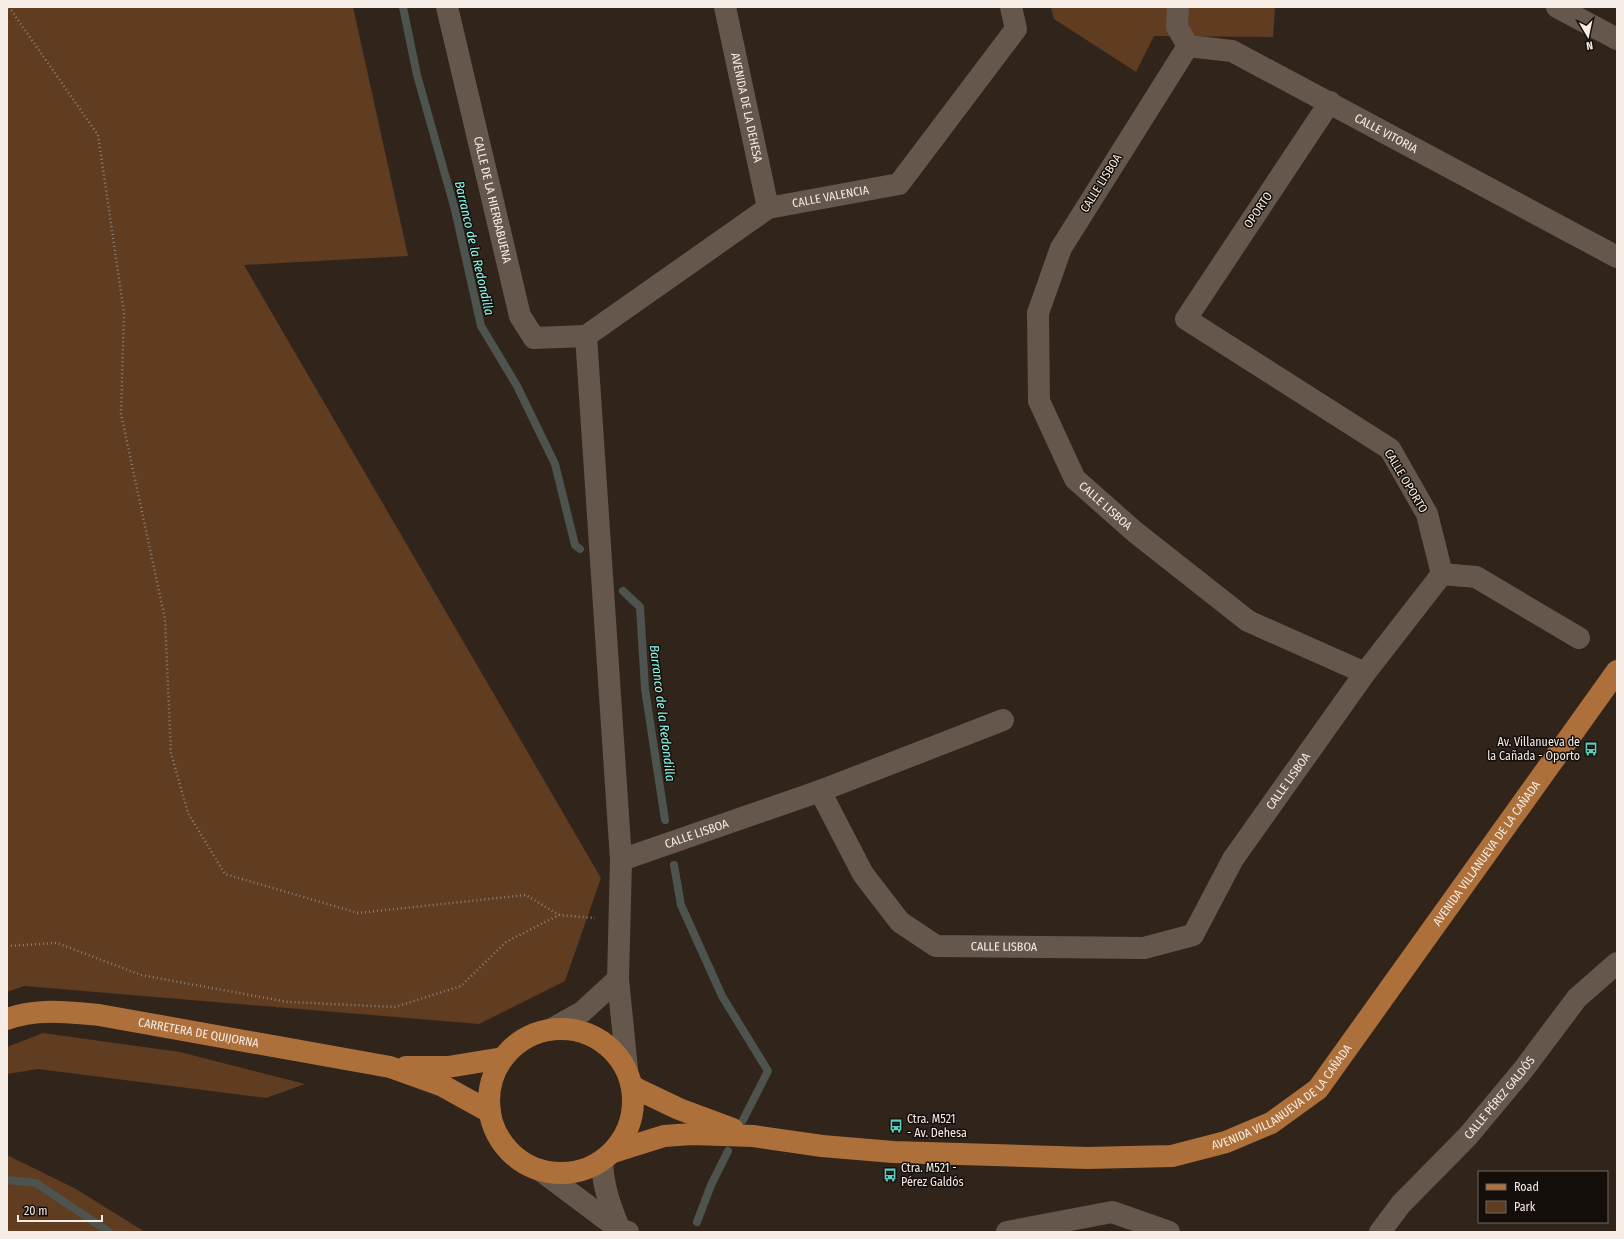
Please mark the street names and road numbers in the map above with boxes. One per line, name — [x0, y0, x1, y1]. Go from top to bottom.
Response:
street label: AVENIDA DE LA DEHESA — [728, 52, 765, 165]
street label: CALLE VITORIA — [1352, 111, 1421, 156]
street label: CALLE DE LA HIERBABUENA — [471, 135, 514, 265]
street label: CALLE LISBOA — [1078, 151, 1125, 215]
street label: CALLE VALENCIA — [791, 183, 871, 210]
street label: OPORTO — [1241, 189, 1275, 231]
street label: CALLE OPORTO — [1382, 447, 1430, 515]
street label: CALLE LISBOA — [1076, 479, 1135, 533]
street label: CALLE LISBOA — [1263, 750, 1314, 812]
street label: AVENIDA VILLANUEVA DE LA CAÑADA — [1430, 778, 1543, 929]
street label: CALLE LISBOA — [663, 816, 731, 851]
street label: CALLE LISBOA — [971, 939, 1038, 954]
street label: CARRETERA DE QUIJORNA — [137, 1015, 261, 1051]
street label: AVENIDA VILLANUEVA DE LA CAÑADA — [1210, 1041, 1355, 1152]
street label: CALLE PÉREZ GALDÓS — [1461, 1054, 1538, 1142]

